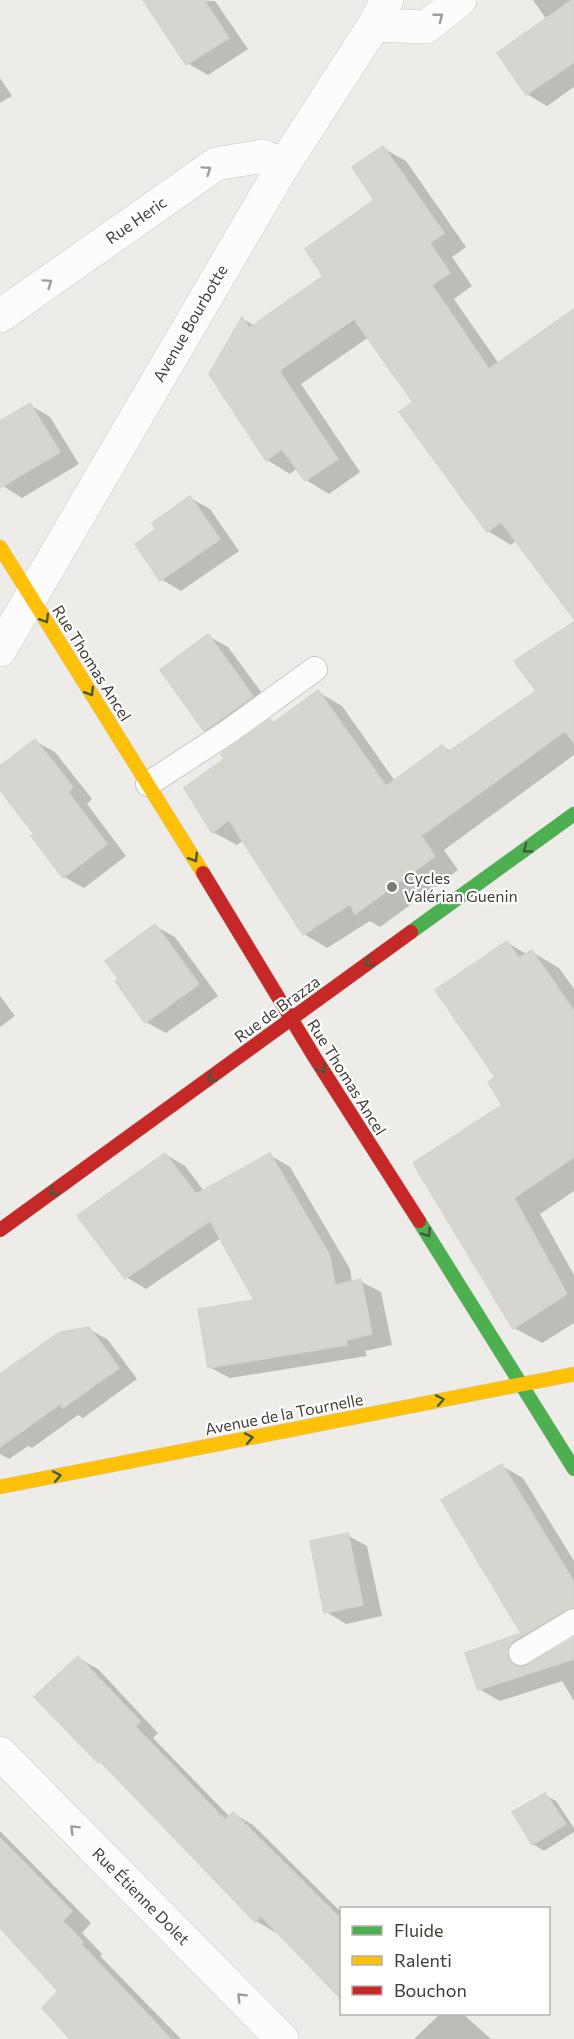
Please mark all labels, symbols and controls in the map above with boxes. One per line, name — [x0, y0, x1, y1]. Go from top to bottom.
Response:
one-way arrow — [432, 13, 443, 24]
one-way arrow — [200, 166, 211, 177]
street label: Rue Heric — [102, 192, 170, 247]
street label: Avenue Bourbotte — [148, 261, 231, 385]
one-way arrow — [41, 279, 52, 290]
street label: Rue Thomas Ancel — [49, 601, 136, 724]
one-way arrow — [38, 613, 49, 623]
one-way arrow — [83, 686, 95, 696]
one-way arrow — [522, 841, 533, 852]
one-way arrow — [186, 851, 197, 862]
place label: Cycles Valérian Guenin — [404, 868, 518, 905]
marker: Cycles Valérian Guenin — [385, 880, 399, 894]
one-way arrow — [364, 956, 375, 967]
street label: Rue de Brazza — [230, 971, 323, 1046]
street label: Rue Thomas Ancel — [304, 1015, 391, 1138]
one-way arrow — [314, 1063, 326, 1073]
one-way arrow — [206, 1070, 217, 1081]
one-way arrow — [48, 1185, 59, 1196]
one-way arrow — [419, 1227, 430, 1238]
street label: Avenue de la Tournelle — [203, 1389, 365, 1438]
one-way arrow — [435, 1394, 445, 1407]
one-way arrow — [243, 1432, 253, 1445]
one-way arrow — [52, 1470, 62, 1483]
one-way arrow — [71, 1825, 82, 1836]
street label: Rue Étienne Dolet — [89, 1843, 194, 1949]
legend — [340, 1907, 550, 2015]
text: Fluide — [394, 1919, 443, 1941]
text: Ralenti — [394, 1949, 452, 1971]
text: Bouchon — [394, 1979, 467, 2001]
one-way arrow — [237, 1994, 248, 2004]

